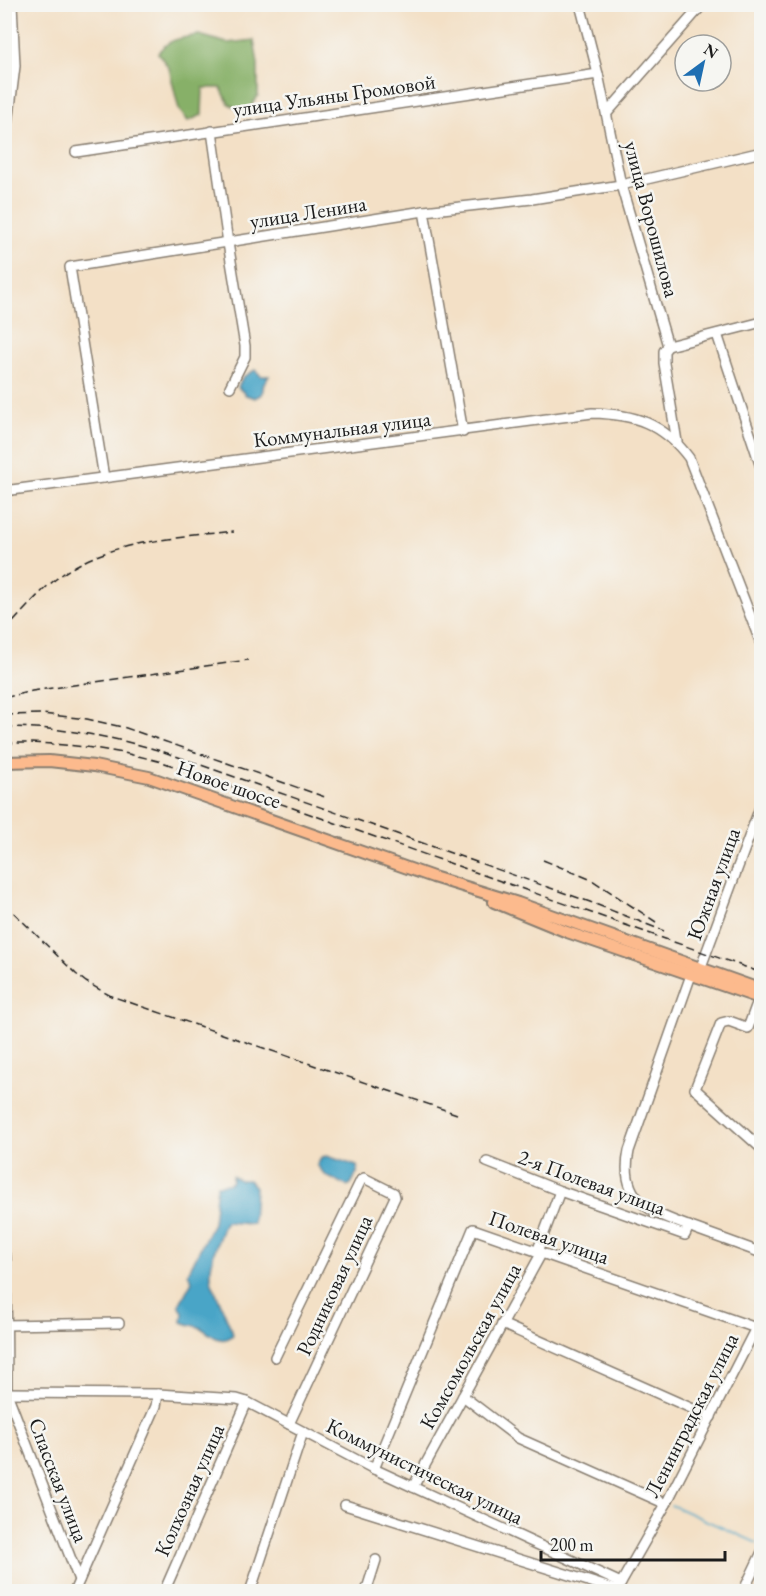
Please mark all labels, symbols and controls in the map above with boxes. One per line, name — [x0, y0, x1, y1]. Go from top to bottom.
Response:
north arrow — [673, 33, 733, 93]
text: N — [700, 39, 722, 63]
street label: улица Ульяны Громовой — [231, 67, 437, 123]
street label: улица Ворошилова — [618, 138, 686, 301]
street label: улица Ленина — [248, 189, 369, 235]
street label: Коммунальная улица — [252, 405, 433, 453]
street label: Новое шоссе — [173, 754, 285, 814]
street label: Южная улица — [680, 823, 746, 944]
street label: 2-я Полевая улица — [515, 1143, 670, 1221]
street label: Полевая улица — [485, 1204, 613, 1270]
street label: Родниковая улица — [290, 1210, 379, 1360]
street label: Комсомольская улица — [413, 1258, 527, 1434]
street label: Ленинградская улица — [638, 1328, 744, 1502]
street label: Коммунистическая улица — [322, 1412, 528, 1531]
street label: Спасская улица — [23, 1414, 95, 1547]
street label: Колхозная улица — [148, 1419, 230, 1560]
scale bar — [541, 1524, 726, 1562]
text: 200 m — [550, 1533, 594, 1556]

